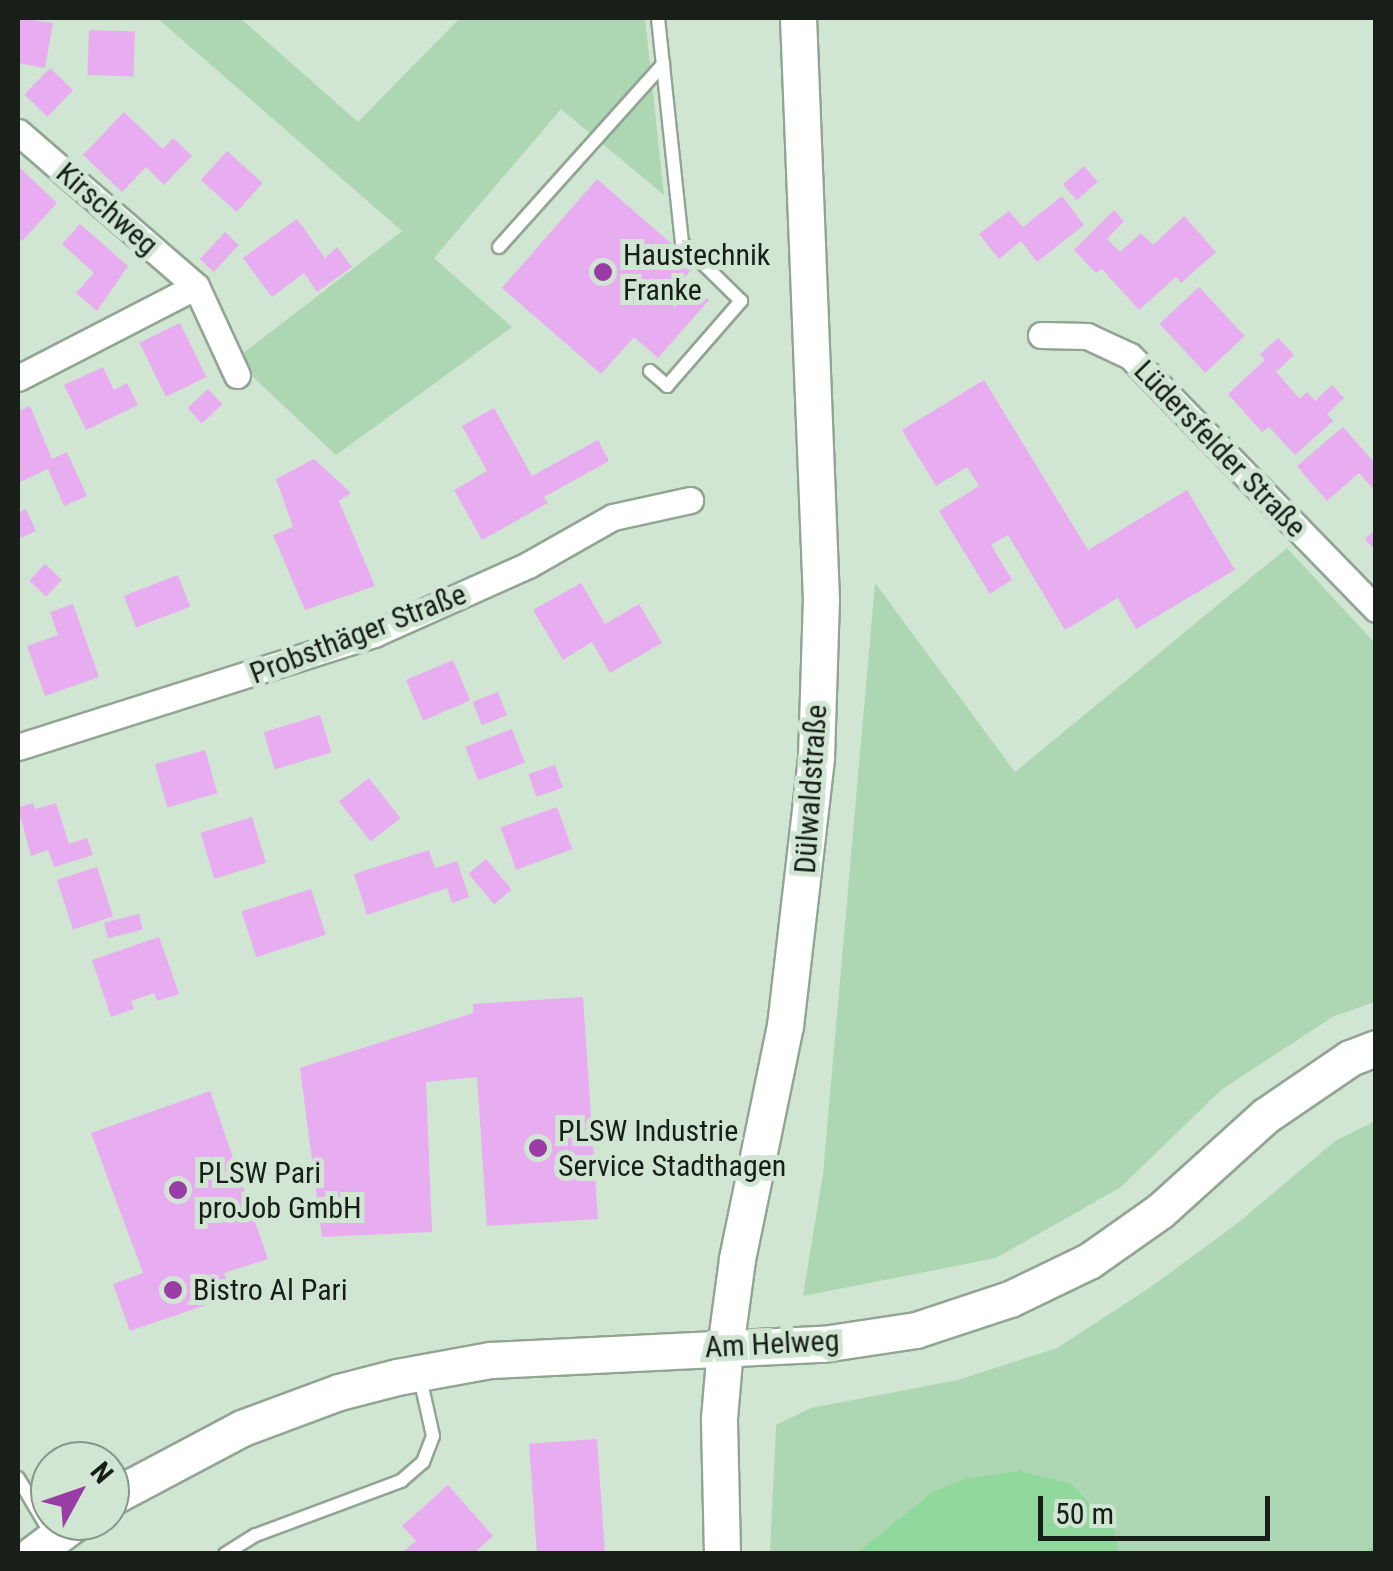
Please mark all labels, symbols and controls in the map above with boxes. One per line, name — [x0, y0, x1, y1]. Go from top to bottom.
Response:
street label: Kirschweg — [49, 155, 165, 263]
place label: Haustechnik Franke — [623, 237, 770, 308]
marker: Haustechnik Franke — [592, 261, 614, 283]
street label: Lüdersfelder Straße — [1126, 353, 1314, 545]
street label: Probsthäger Straße — [245, 576, 471, 692]
street label: Dülwaldstraße — [787, 703, 835, 875]
place label: PLSW Industrie Service Stadthagen — [558, 1113, 786, 1184]
marker: PLSW Industrie Service Stadthagen — [527, 1137, 549, 1159]
place label: PLSW Pari proJob GmbH — [198, 1155, 362, 1226]
marker: PLSW Pari proJob GmbH — [167, 1179, 189, 1201]
place label: Bistro Al Pari — [193, 1272, 348, 1308]
marker: Bistro Al Pari — [162, 1279, 184, 1301]
street label: Am Helweg — [704, 1323, 840, 1365]
north arrow — [30, 1441, 130, 1541]
text: N — [84, 1456, 120, 1490]
scale bar — [1043, 1476, 1276, 1538]
text: 50 m — [1055, 1496, 1114, 1531]

